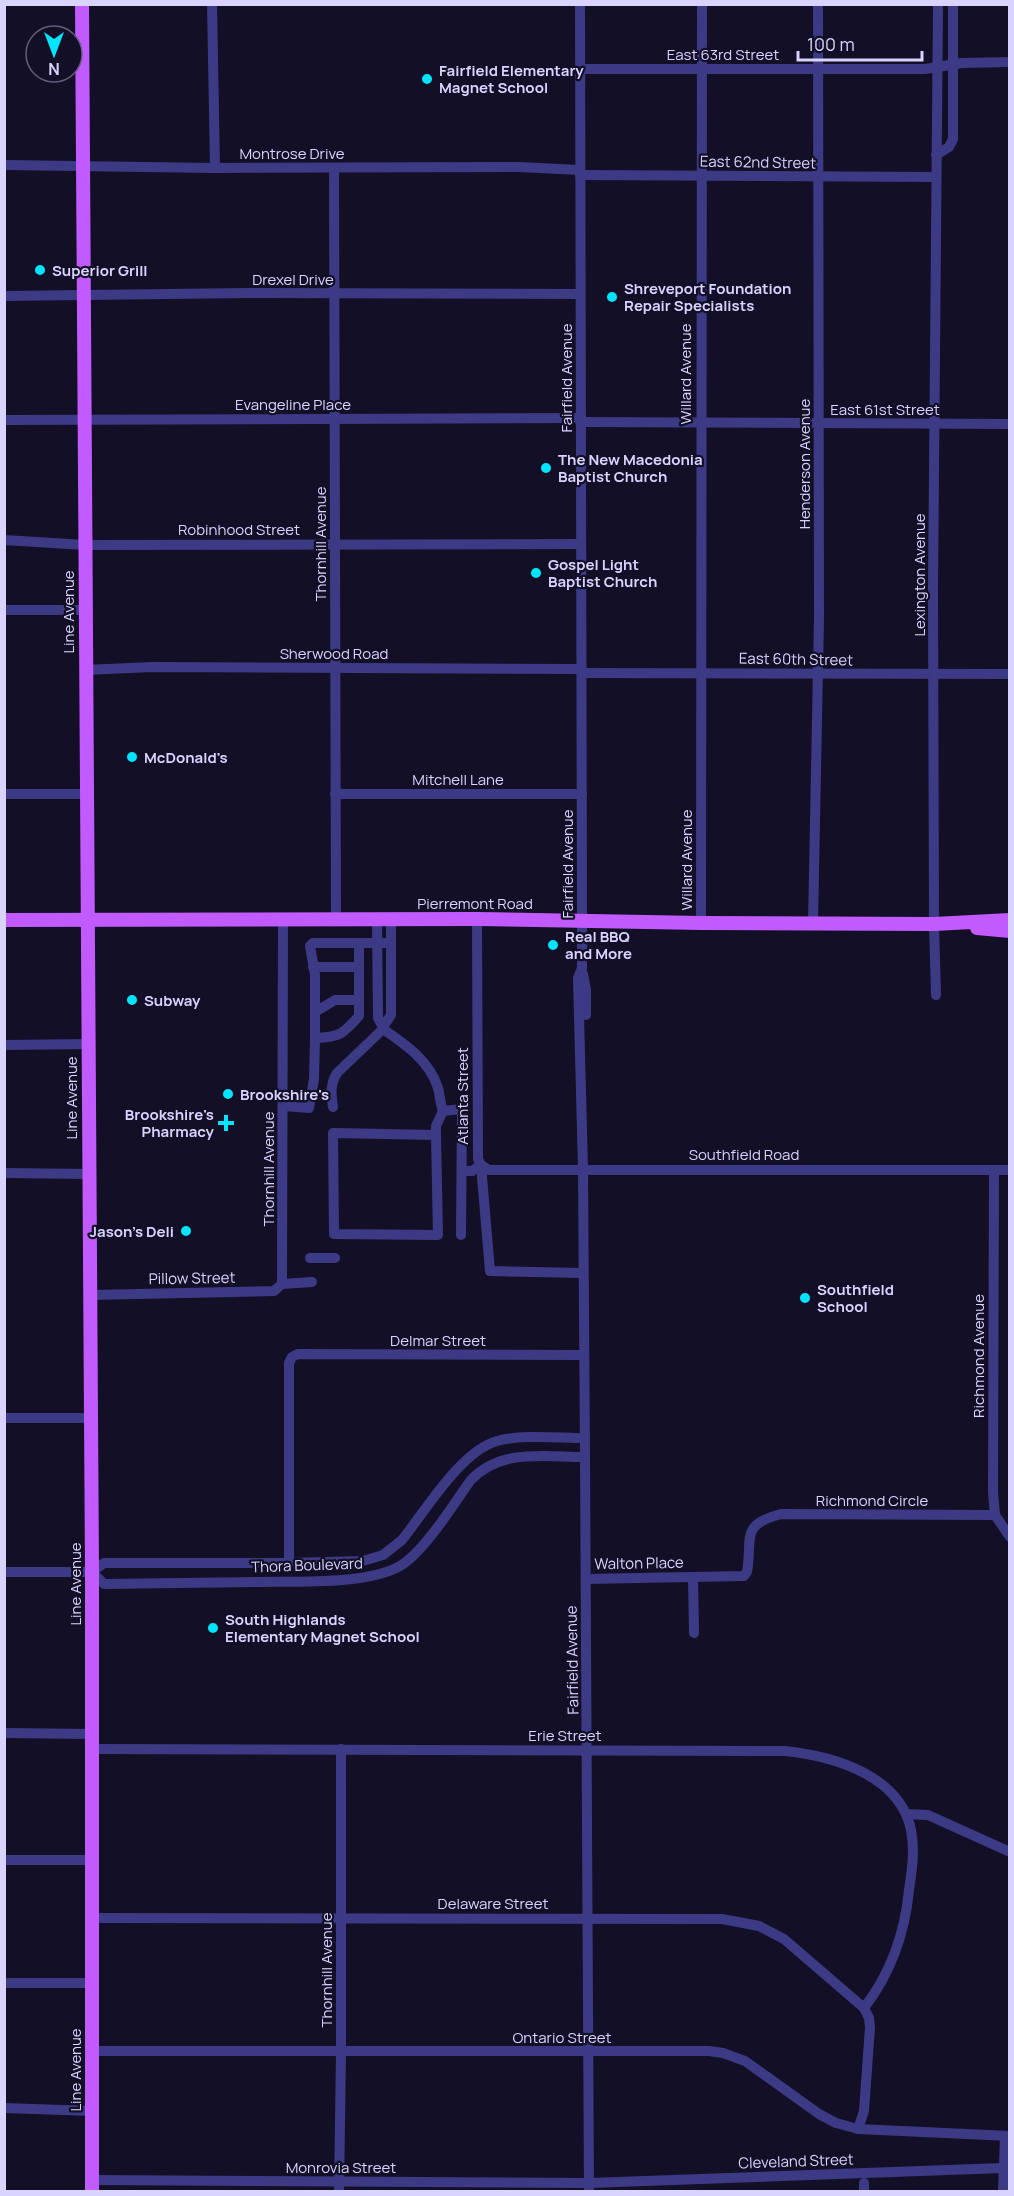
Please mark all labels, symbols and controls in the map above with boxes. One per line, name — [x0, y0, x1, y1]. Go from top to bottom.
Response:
north arrow — [24, 24, 84, 84]
scale bar — [798, 24, 922, 62]
text: 100 m — [807, 32, 855, 56]
street label: East 63rd Street — [667, 44, 779, 65]
text: N — [48, 58, 60, 80]
place label: Fairfield Elementary Magnet School — [439, 60, 584, 98]
marker: Fairfield Elementary Magnet School — [420, 72, 434, 86]
street label: Montrose Drive — [239, 143, 345, 164]
street label: East 62nd Street — [700, 150, 816, 174]
place label: Superior Grill — [52, 260, 148, 281]
marker: Superior Grill — [33, 263, 47, 277]
street label: Drexel Drive — [252, 269, 334, 290]
place label: Shreveport Foundation Repair Specialists — [624, 278, 791, 316]
marker: Shreveport Foundation Repair Specialists — [605, 290, 619, 304]
street label: Fairfield Avenue — [556, 323, 577, 433]
street label: Willard Avenue — [675, 323, 696, 425]
street label: Evangeline Place — [235, 394, 351, 415]
street label: Henderson Avenue — [794, 399, 815, 529]
street label: East 61st Street — [830, 399, 940, 420]
place label: The New Macedonia Baptist Church — [558, 449, 703, 487]
marker: The New Macedonia Baptist Church — [539, 461, 553, 475]
street label: Thornhill Avenue — [310, 486, 331, 601]
street label: Lexington Avenue — [909, 513, 930, 637]
street label: Robinhood Street — [178, 519, 300, 540]
place label: Gospel Light Baptist Church — [548, 554, 657, 592]
marker: Gospel Light Baptist Church — [529, 566, 543, 580]
street label: Line Avenue — [58, 570, 79, 654]
street label: Sherwood Road — [280, 643, 388, 664]
street label: East 60th Street — [739, 648, 853, 670]
place label: McDonald's — [144, 747, 228, 768]
marker: McDonald's — [125, 750, 139, 764]
street label: Mitchell Lane — [412, 769, 504, 790]
street label: Fairfield Avenue — [557, 809, 578, 919]
street label: Willard Avenue — [676, 809, 697, 911]
street label: Pierremont Road — [417, 893, 533, 914]
place label: Real BBQ and More — [565, 926, 632, 964]
marker: Real BBQ and More — [546, 938, 560, 952]
place label: Subway — [144, 990, 201, 1011]
marker: Subway — [125, 993, 139, 1007]
street label: Atlanta Street — [452, 1047, 473, 1145]
street label: Line Avenue — [61, 1056, 82, 1140]
place label: Brookshire's — [240, 1084, 329, 1105]
marker: Brookshire's — [221, 1087, 235, 1101]
place label: Brookshire's Pharmacy — [125, 1104, 215, 1142]
street label: Thornhill Avenue — [258, 1111, 279, 1226]
marker: Brookshire's Pharmacy — [219, 1116, 233, 1130]
street label: Southfield Road — [689, 1144, 799, 1165]
place label: Jason's Deli — [90, 1221, 174, 1242]
marker: Jason's Deli — [179, 1224, 193, 1238]
street label: Pillow Street — [148, 1267, 236, 1289]
place label: Southfield School — [817, 1279, 894, 1317]
marker: Southfield School — [798, 1291, 812, 1305]
street label: Richmond Avenue — [968, 1294, 989, 1418]
street label: Delmar Street — [390, 1330, 486, 1351]
street label: Richmond Circle — [816, 1490, 928, 1511]
street label: Line Avenue — [65, 1542, 86, 1626]
street label: Walton Place — [594, 1552, 684, 1574]
street label: Thora Boulevard — [251, 1553, 363, 1577]
street label: Fairfield Avenue — [561, 1605, 583, 1715]
place label: South Highlands Elementary Magnet School — [225, 1609, 420, 1647]
marker: South Highlands Elementary Magnet School — [206, 1621, 220, 1635]
street label: Erie Street — [528, 1725, 602, 1746]
street label: Delaware Street — [438, 1893, 548, 1914]
street label: Thornhill Avenue — [316, 1912, 337, 2027]
street label: Ontario Street — [513, 2027, 611, 2048]
street label: Line Avenue — [65, 2028, 86, 2112]
street label: Cleveland Street — [738, 2148, 854, 2174]
street label: Monrovia Street — [286, 2157, 396, 2178]

